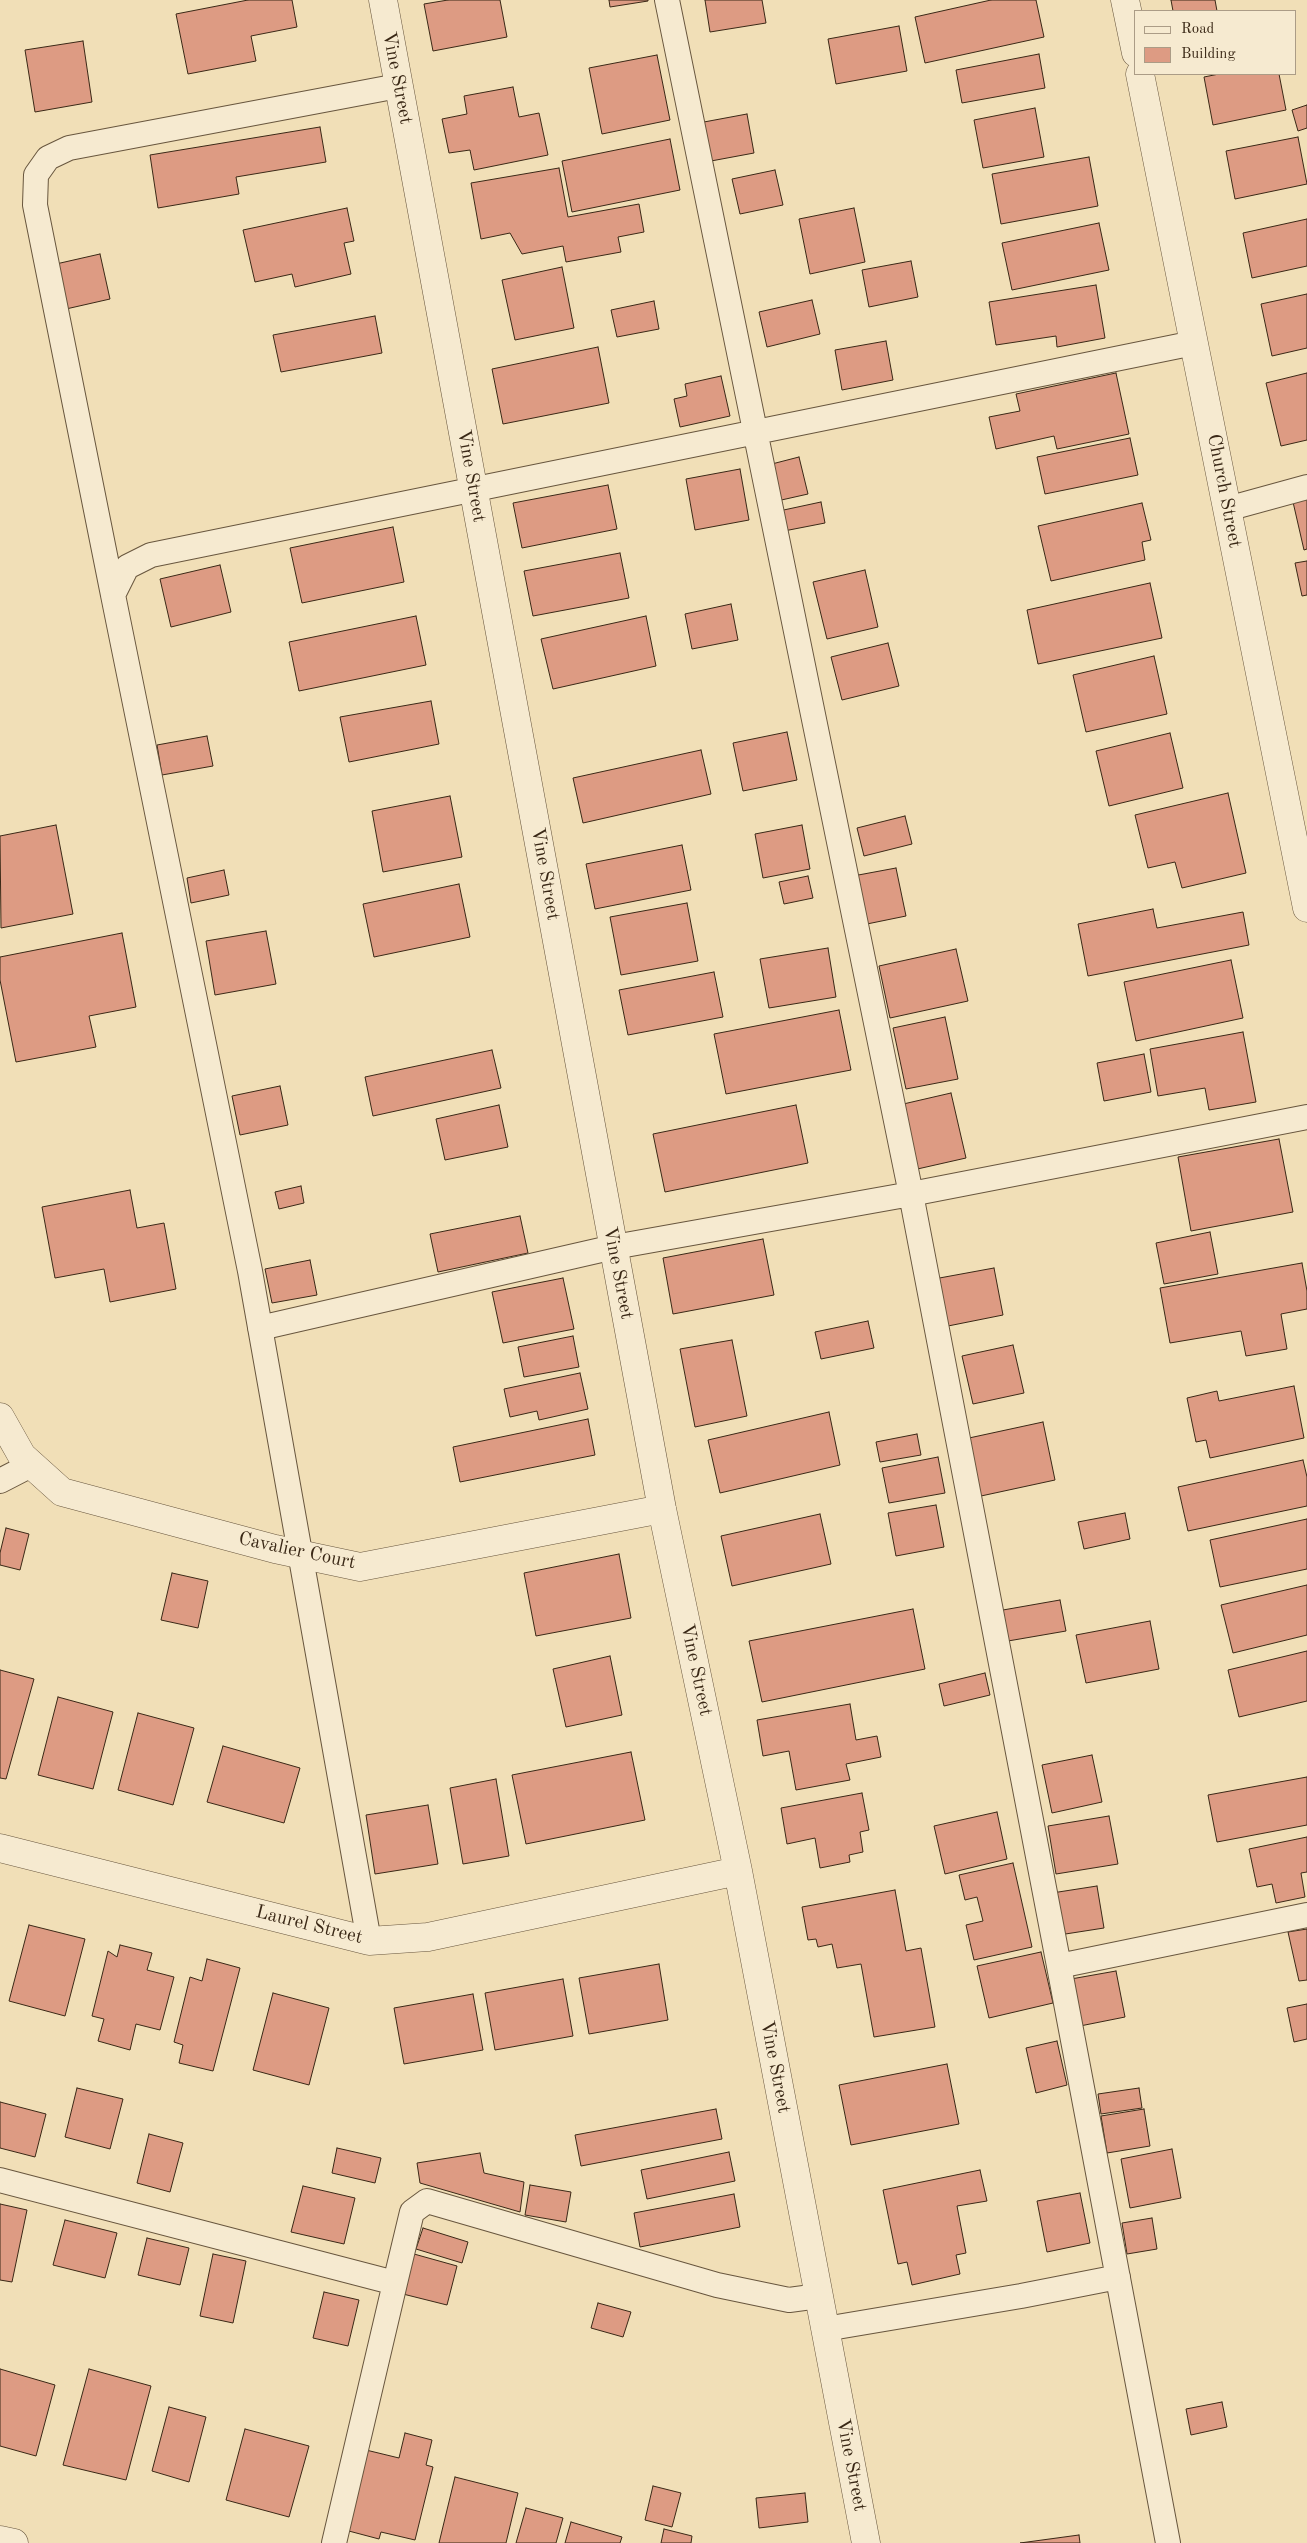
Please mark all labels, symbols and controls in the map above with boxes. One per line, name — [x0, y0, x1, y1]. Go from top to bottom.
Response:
legend — [1134, 10, 1297, 75]
text: Road — [1181, 22, 1214, 37]
street label: Vine Street — [377, 30, 417, 126]
text: Building — [1181, 47, 1236, 62]
street label: Vine Street — [452, 428, 490, 524]
street label: Church Street — [1202, 432, 1246, 550]
street label: Vine Street — [526, 826, 564, 922]
street label: Vine Street — [598, 1225, 638, 1321]
street label: Cavalier Court — [236, 1527, 358, 1575]
street label: Vine Street — [675, 1622, 717, 1718]
street label: Laurel Street — [253, 1901, 365, 1949]
street label: Vine Street — [755, 2019, 795, 2115]
street label: Vine Street — [831, 2417, 871, 2513]

